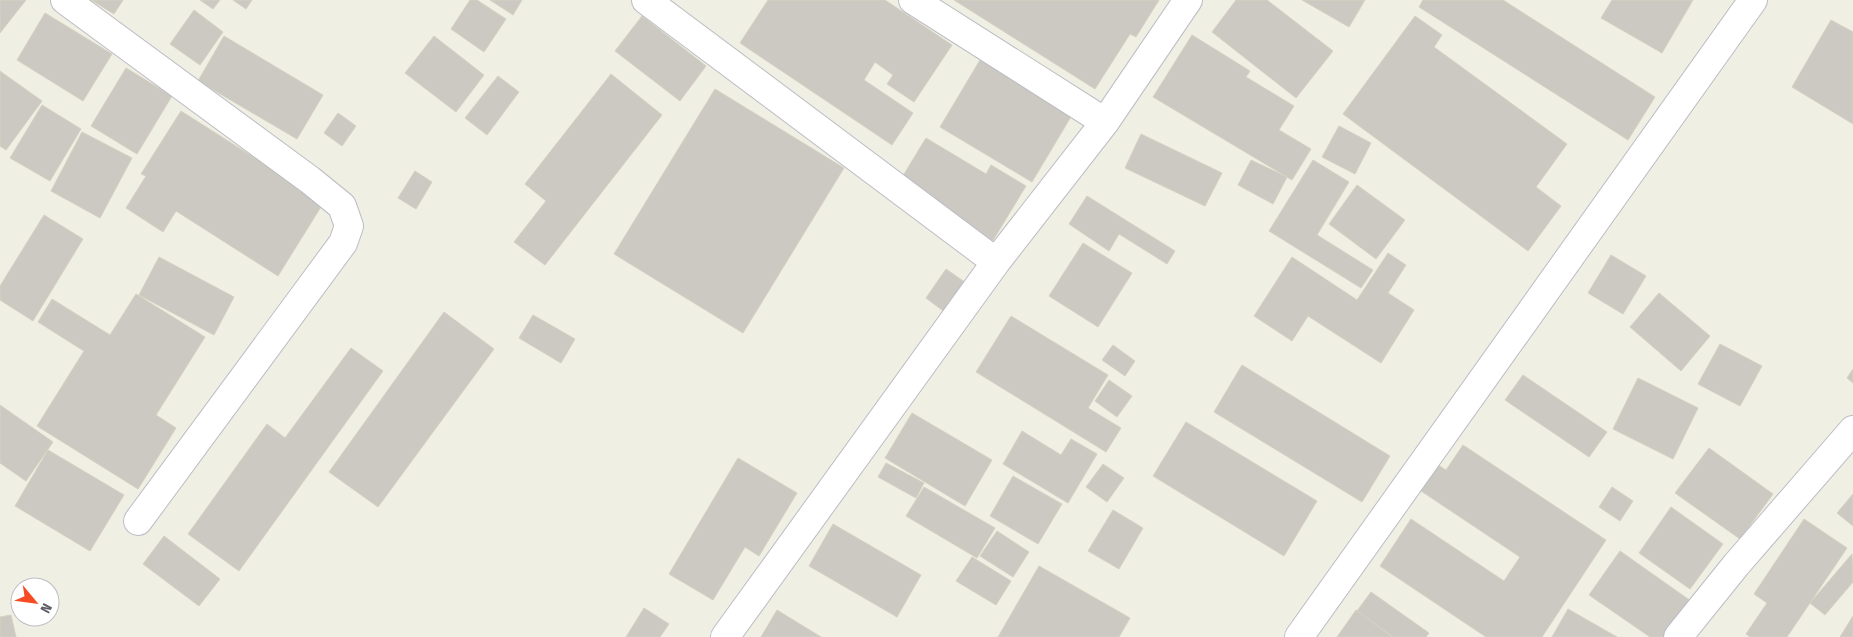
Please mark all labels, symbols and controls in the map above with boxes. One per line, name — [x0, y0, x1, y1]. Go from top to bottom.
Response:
north arrow — [10, 577, 60, 627]
text: N — [36, 600, 55, 616]

